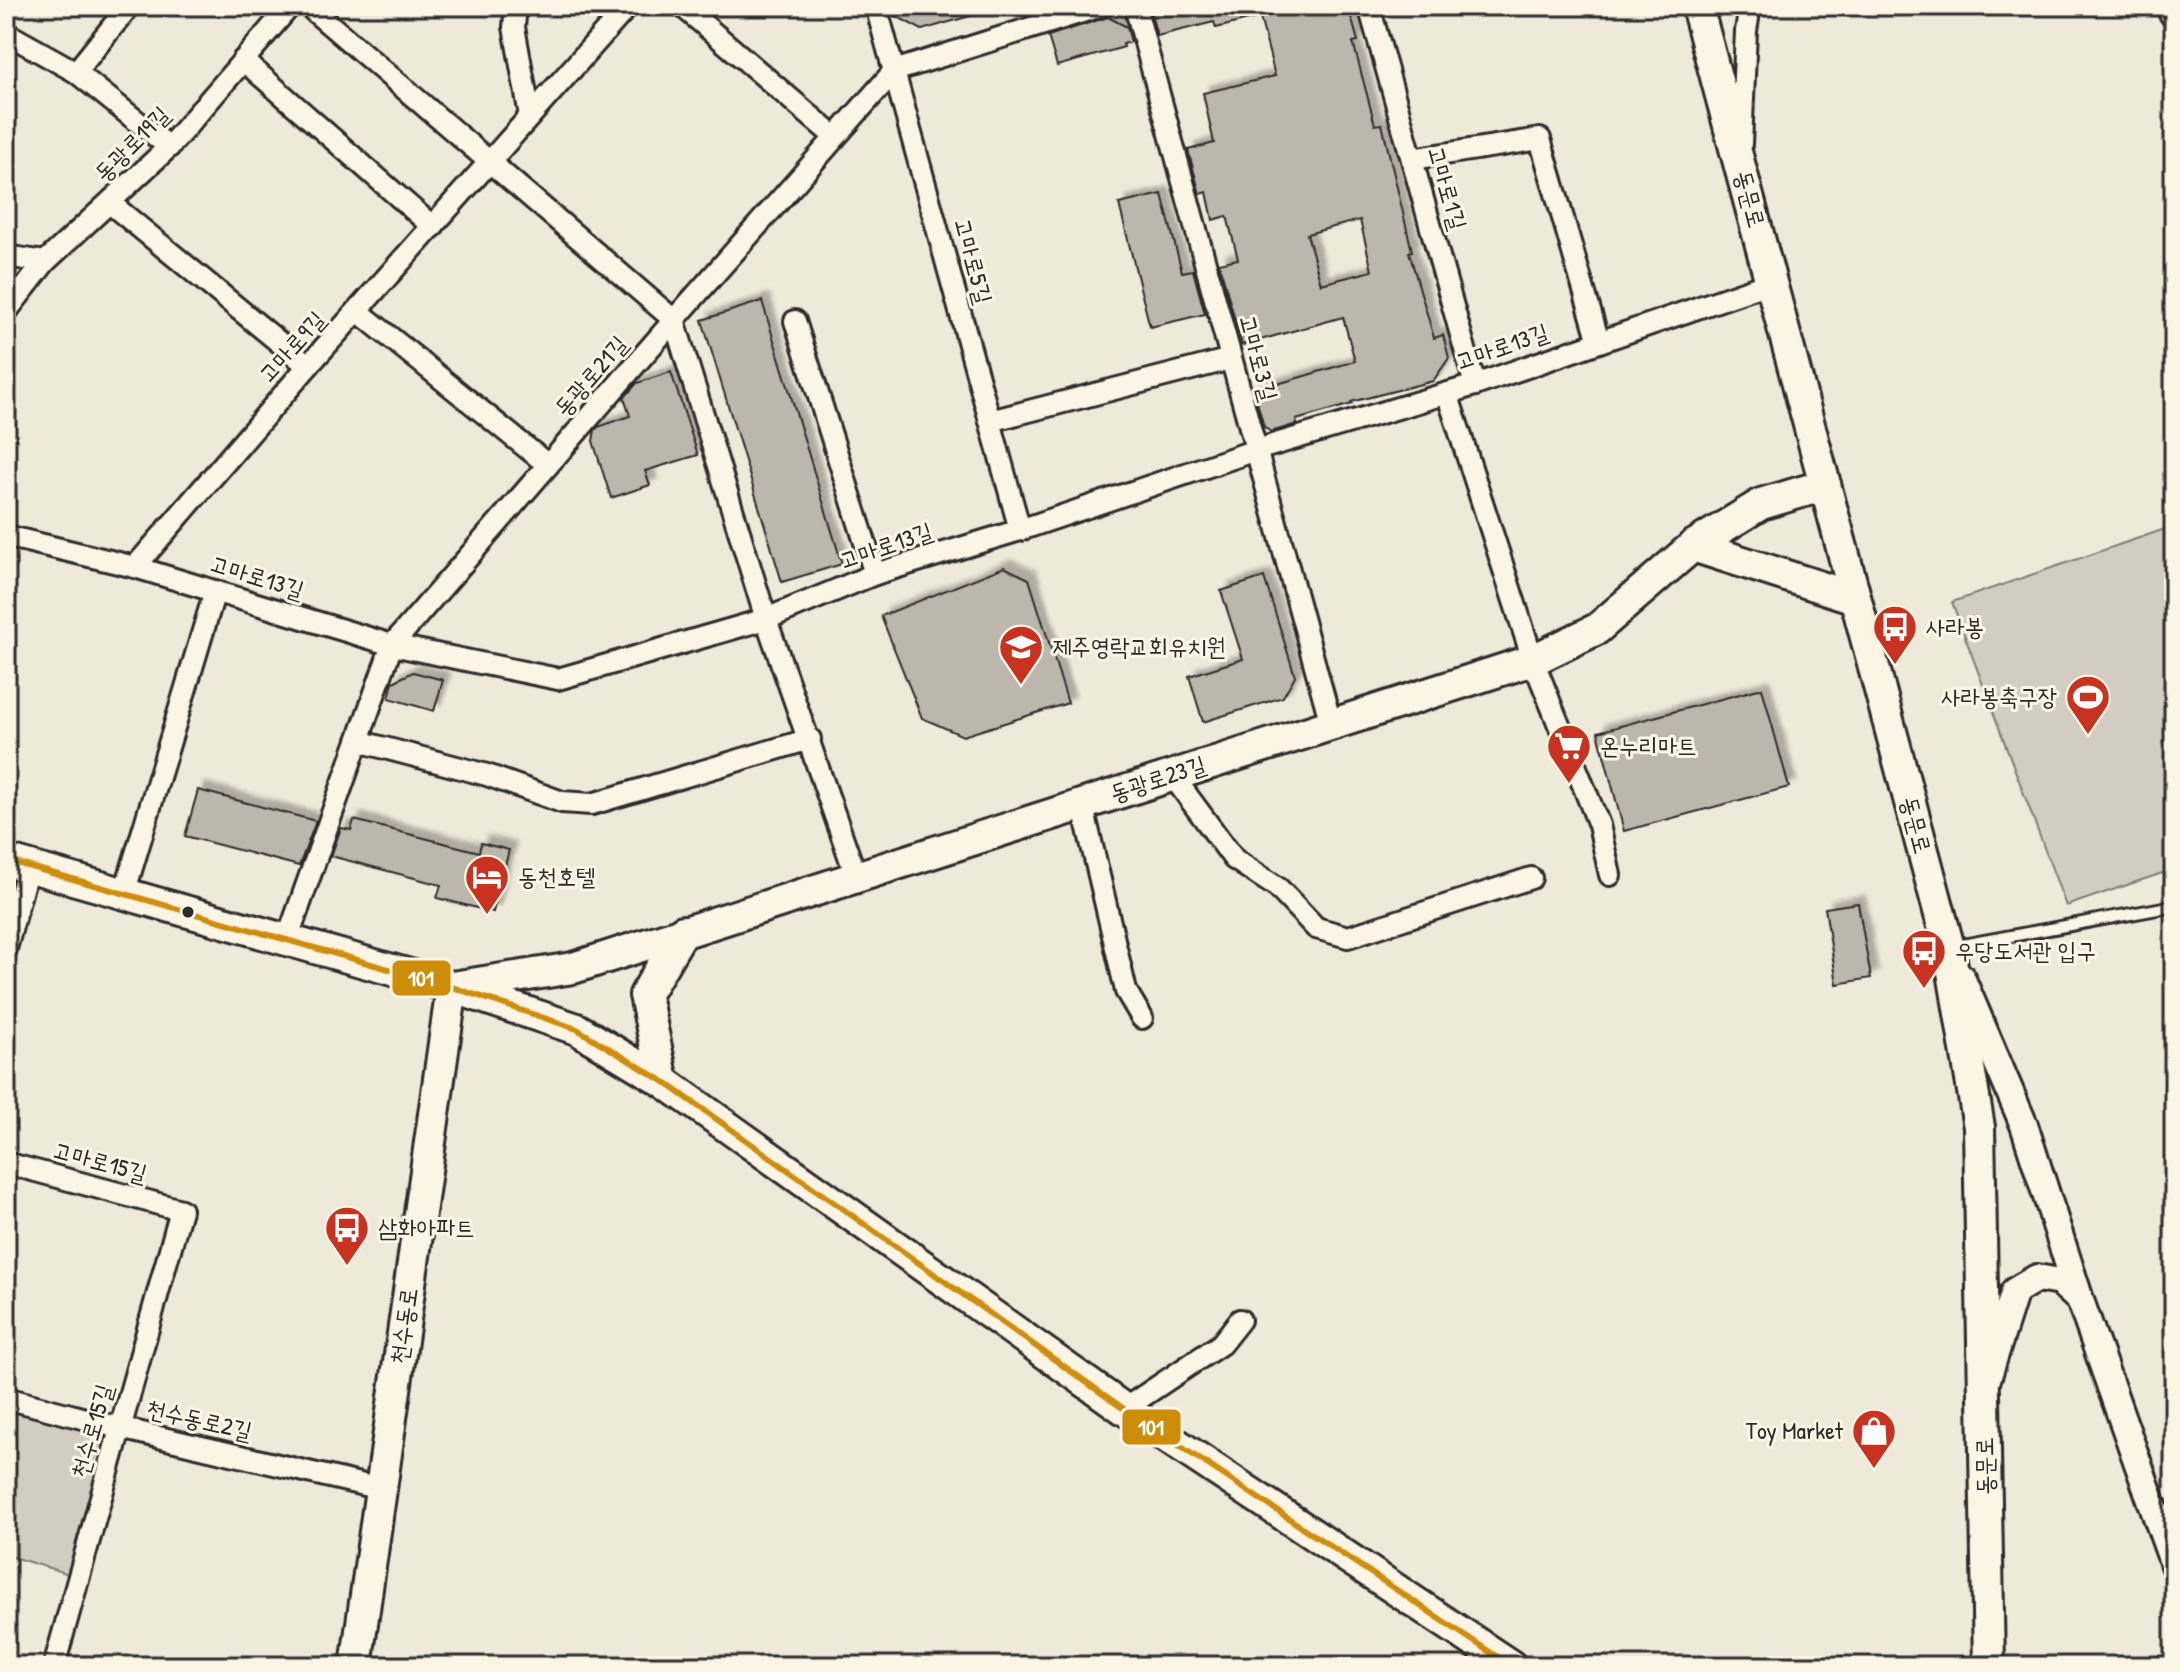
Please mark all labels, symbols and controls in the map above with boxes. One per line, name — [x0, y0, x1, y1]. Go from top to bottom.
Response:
street label: 동광로19길 — [86, 98, 176, 188]
street label: 고마로1길 — [1421, 142, 1475, 233]
street label: 동문로 — [1728, 167, 1774, 231]
street label: 고마로5길 — [947, 214, 1001, 307]
street label: 고마로9길 — [251, 304, 332, 389]
street label: 고마로3길 — [1232, 311, 1286, 404]
street label: 고마로13길 — [1451, 315, 1553, 377]
street label: 동광로21길 — [546, 328, 634, 423]
street label: 고마로13길 — [835, 514, 937, 576]
street label: 고마로13길 — [206, 547, 308, 605]
bus stop icon: 사라봉 — [1871, 603, 1919, 666]
place label: 사라봉 — [1926, 610, 1984, 642]
school or university icon: 제주영락교회유치원 — [997, 623, 1045, 686]
place label: 제주영락교회유치원 — [1052, 630, 1226, 662]
sports icon: 사라봉축구장 — [2064, 673, 2112, 736]
place label: 사라봉축구장 — [1941, 680, 2057, 712]
supermarket icon: 온누리마트 — [1545, 722, 1593, 785]
place label: 온누리마트 — [1600, 729, 1697, 761]
street label: 동광로23길 — [1106, 747, 1210, 809]
street label: 동문로 — [1894, 793, 1940, 857]
hotel icon: 동천호텔 — [463, 853, 511, 916]
place label: 동천호텔 — [518, 860, 595, 892]
unlabelled marker — [180, 904, 196, 920]
bus stop icon: 우당도서관 입구 — [1900, 927, 1948, 990]
place label: 우당도서관 입구 — [1955, 934, 2096, 966]
line badge: 101 — [391, 959, 452, 997]
text: 101 — [408, 963, 434, 993]
street label: 고마로15길 — [50, 1133, 151, 1189]
bus stop icon: 삼화아파트 — [323, 1204, 371, 1267]
place label: 삼화아파트 — [378, 1211, 475, 1243]
street label: 천수동로 — [382, 1285, 424, 1366]
street label: 천수로15길 — [62, 1380, 120, 1481]
street label: 천수동로2길 — [143, 1391, 255, 1447]
shop icon: Toy Market — [1850, 1407, 1898, 1470]
line badge: 101 — [1121, 1408, 1182, 1446]
text: 101 — [1138, 1412, 1164, 1442]
place label: Toy Market — [1746, 1414, 1844, 1446]
street label: 동문로 — [1967, 1437, 2001, 1495]

